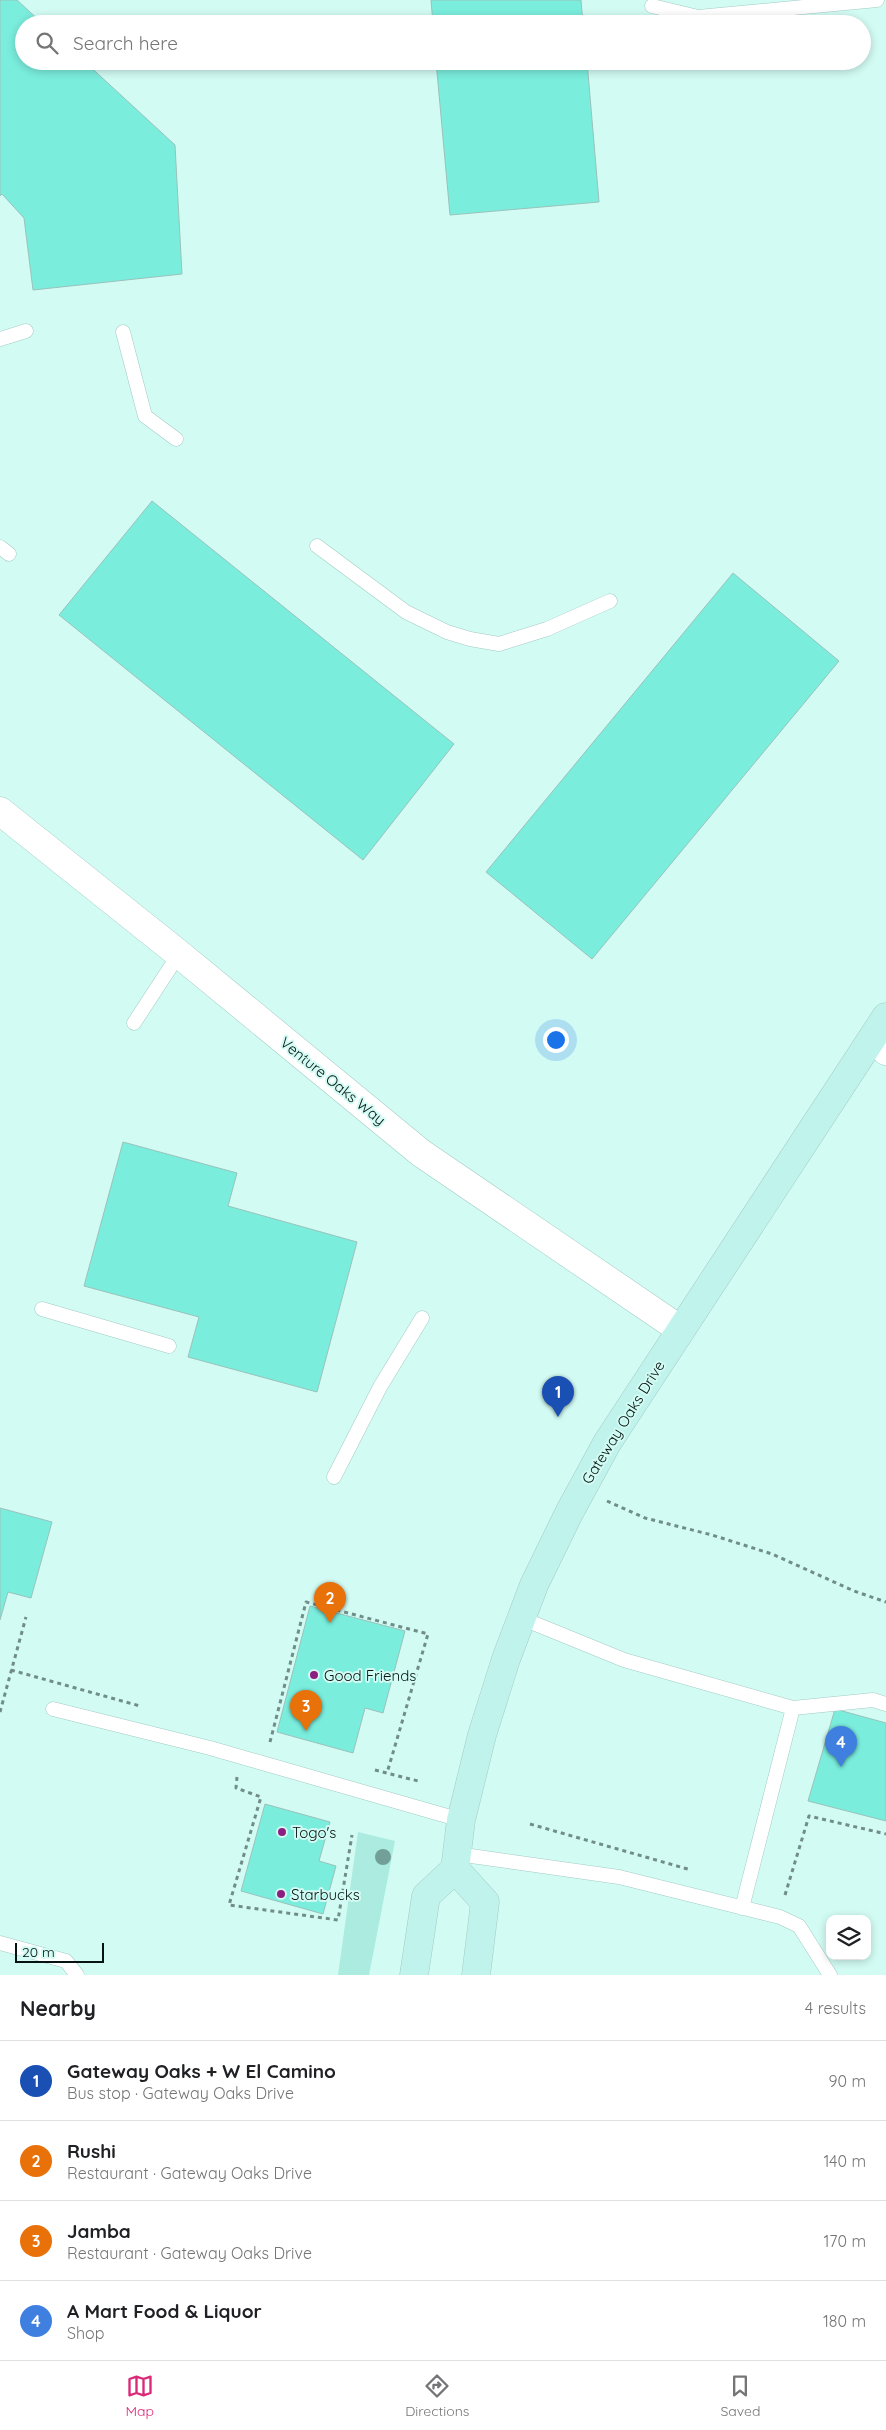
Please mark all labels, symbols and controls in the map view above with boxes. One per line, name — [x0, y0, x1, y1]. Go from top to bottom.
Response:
search box — [15, 15, 871, 70]
icon: search — [33, 29, 61, 57]
text: Search here — [73, 31, 178, 55]
your location — [543, 1027, 569, 1053]
street label: Venture Oaks Way — [276, 1033, 390, 1129]
street label: Gateway Oaks Drive — [577, 1357, 669, 1487]
pin: 1 — [542, 1376, 574, 1417]
pin: 2 — [314, 1582, 346, 1623]
place label: Good Friends — [324, 1666, 416, 1685]
marker: Good Friends — [308, 1669, 320, 1681]
pin: 3 — [290, 1690, 322, 1731]
pin: 4 — [825, 1726, 857, 1767]
place label: Togo's — [292, 1823, 336, 1842]
marker: Togo's — [276, 1826, 288, 1838]
place label: Starbucks — [291, 1885, 360, 1904]
marker: Starbucks — [275, 1888, 287, 1900]
map controls — [826, 1915, 871, 1960]
button: layers — [826, 1915, 871, 1960]
scale bar — [15, 1940, 104, 1963]
text: 20 m — [22, 1943, 55, 1961]
text: Nearby — [20, 1995, 96, 2021]
text: 4 results — [805, 1998, 866, 2018]
text: Gateway Oaks + W El Camino — [67, 2059, 336, 2083]
text: 1 — [33, 2071, 39, 2091]
text: 90 m — [829, 2071, 866, 2091]
text: Bus stop · Gateway Oaks Drive — [67, 2083, 294, 2103]
text: Rushi — [67, 2139, 116, 2163]
text: 2 — [31, 2151, 41, 2171]
text: 140 m — [823, 2151, 866, 2171]
text: Restaurant · Gateway Oaks Drive — [67, 2163, 312, 2183]
text: Jamba — [67, 2219, 131, 2243]
text: 3 — [32, 2231, 40, 2251]
text: 170 m — [823, 2231, 866, 2251]
text: Restaurant · Gateway Oaks Drive — [67, 2243, 312, 2263]
text: A Mart Food & Liquor — [67, 2299, 262, 2323]
text: 4 — [31, 2311, 41, 2331]
text: 180 m — [823, 2311, 866, 2331]
text: Shop — [67, 2323, 104, 2343]
tab: Map — [126, 2372, 154, 2420]
tab: Directions — [405, 2372, 469, 2420]
tab: Saved — [720, 2372, 760, 2420]

